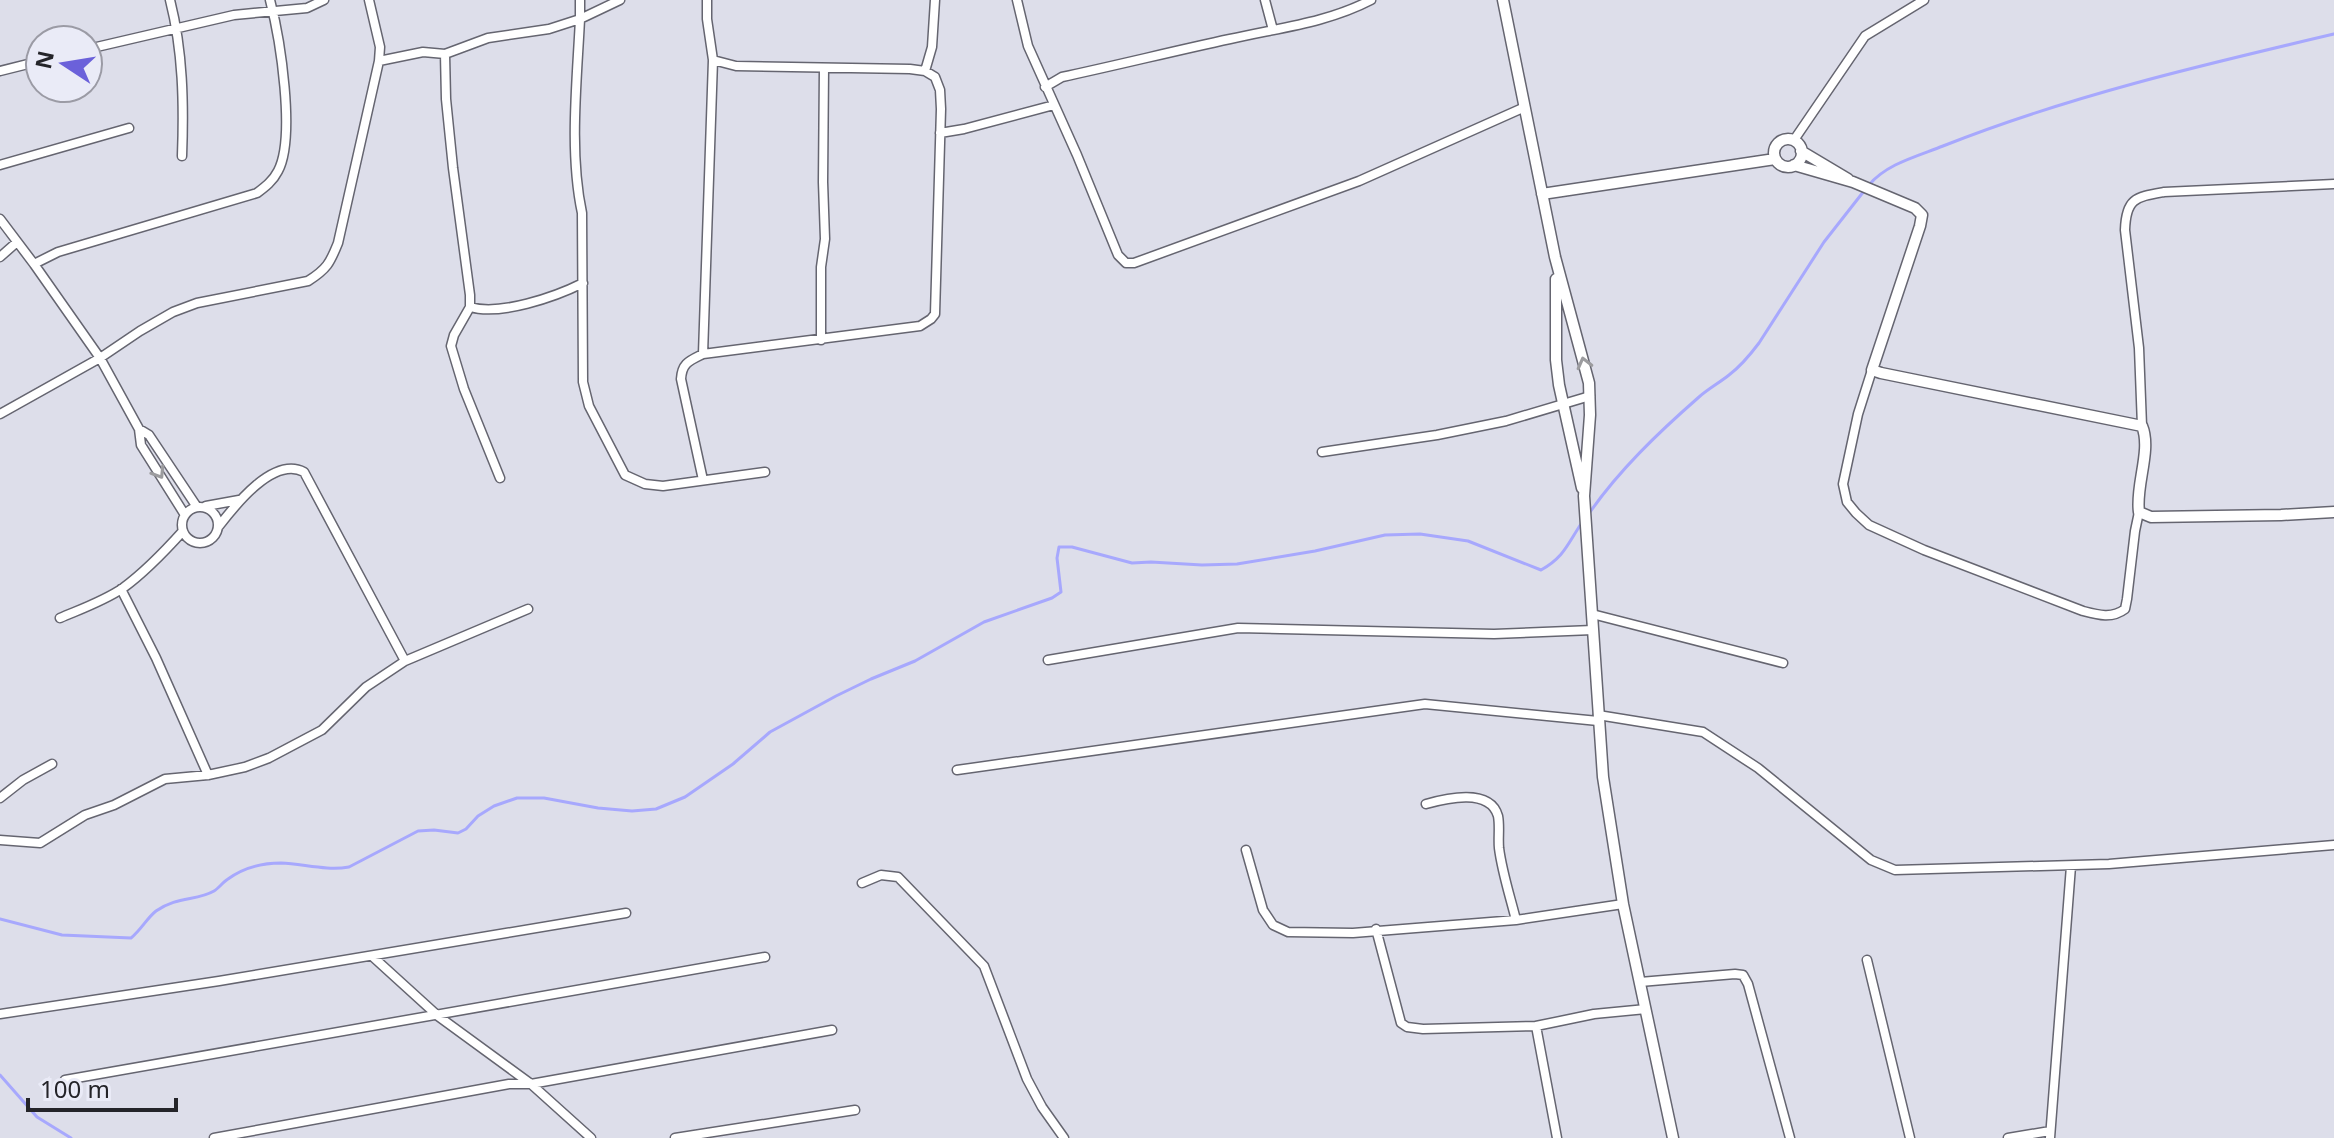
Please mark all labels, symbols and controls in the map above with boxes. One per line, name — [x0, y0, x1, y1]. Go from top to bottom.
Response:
north arrow — [24, 24, 104, 104]
text: N — [27, 48, 60, 72]
one-way arrow — [1577, 357, 1594, 371]
one-way arrow — [149, 464, 164, 479]
scale bar — [28, 1062, 176, 1112]
text: 100 m — [40, 1072, 110, 1105]

